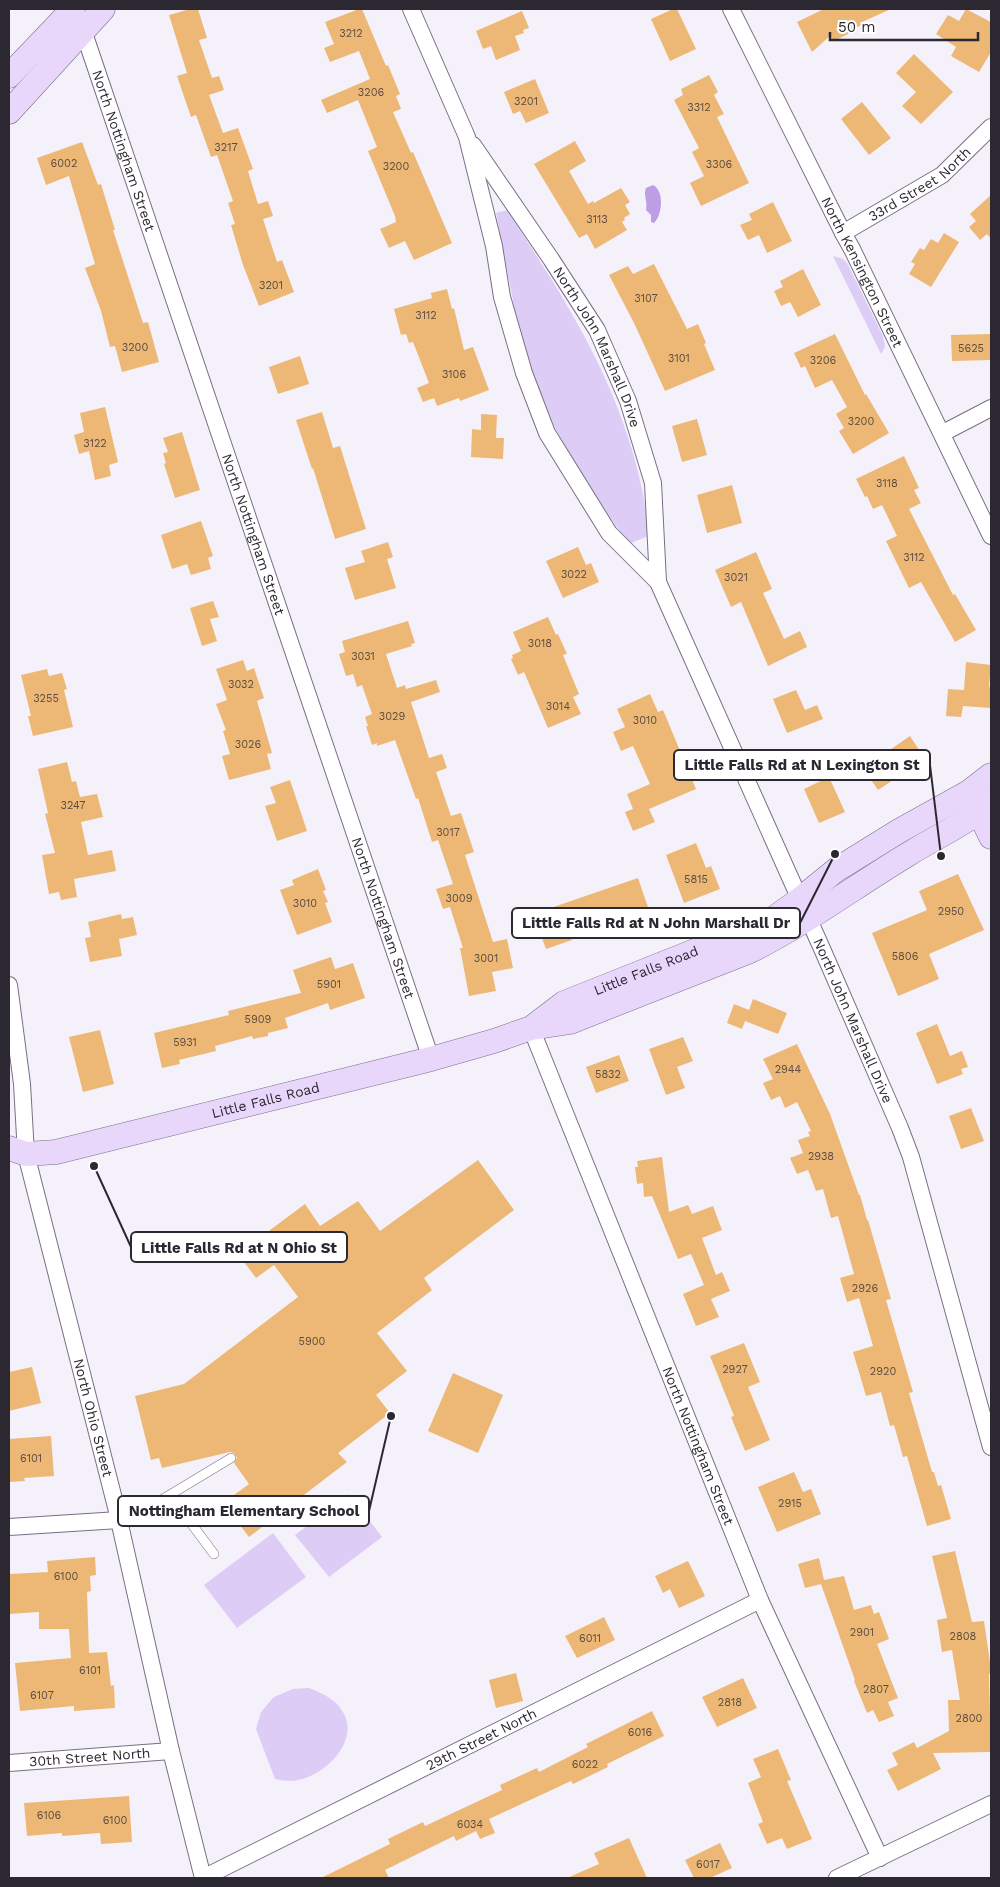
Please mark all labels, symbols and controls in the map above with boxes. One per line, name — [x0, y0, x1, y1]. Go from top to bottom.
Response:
scale bar — [830, 10, 978, 42]
text: 50 m — [838, 18, 875, 36]
house number: 3212 — [339, 27, 363, 40]
street label: North Nottingham Street — [89, 68, 159, 233]
house number: 3206 — [358, 86, 384, 99]
house number: 3201 — [514, 95, 538, 108]
house number: 3312 — [687, 101, 711, 114]
house number: 3217 — [214, 141, 238, 154]
street label: 33rd Street North — [865, 144, 974, 224]
house number: 6002 — [51, 157, 77, 170]
house number: 3306 — [706, 158, 732, 171]
house number: 3200 — [383, 160, 409, 173]
street label: North Kensington Street — [818, 194, 906, 350]
house number: 3113 — [586, 213, 608, 226]
street label: North John Marshall Drive — [550, 264, 643, 429]
house number: 3201 — [259, 279, 283, 292]
house number: 3107 — [634, 292, 658, 305]
house number: 3112 — [415, 309, 437, 322]
house number: 3200 — [122, 341, 148, 354]
house number: 5625 — [958, 342, 984, 355]
house number: 3101 — [668, 352, 690, 365]
house number: 3206 — [810, 354, 836, 367]
house number: 3106 — [442, 368, 466, 381]
house number: 3200 — [848, 415, 874, 428]
house number: 3122 — [83, 437, 107, 450]
street label: North Nottingham Street — [219, 451, 288, 617]
house number: 3118 — [876, 477, 898, 490]
house number: 3112 — [903, 551, 925, 564]
house number: 3022 — [561, 568, 587, 581]
house number: 3021 — [724, 571, 748, 584]
house number: 3018 — [528, 637, 552, 650]
house number: 3031 — [351, 650, 375, 663]
house number: 3032 — [228, 678, 254, 691]
house number: 3255 — [33, 692, 59, 705]
house number: 3014 — [546, 700, 570, 713]
house number: 3029 — [379, 710, 405, 723]
house number: 3010 — [633, 714, 657, 727]
house number: 3026 — [235, 738, 261, 751]
callout: Little Falls Rd at N Lexington St — [674, 750, 930, 780]
text: Little Falls Rd at N Lexington St — [684, 756, 920, 774]
house number: 3247 — [61, 799, 85, 812]
house number: 3017 — [436, 826, 460, 839]
street label: North Nottingham Street — [349, 835, 418, 1001]
house number: 5815 — [684, 873, 708, 886]
house number: 3009 — [446, 892, 473, 905]
house number: 3010 — [293, 897, 317, 910]
house number: 2950 — [938, 905, 964, 918]
callout: Little Falls Rd at N John Marshall Dr — [512, 908, 800, 938]
text: Little Falls Rd at N John Marshall Dr — [522, 914, 791, 932]
street label: North John Marshall Drive — [810, 936, 896, 1105]
street label: Little Falls Road — [591, 942, 700, 998]
house number: 5806 — [892, 950, 919, 963]
house number: 3001 — [474, 952, 498, 965]
house number: 5901 — [317, 978, 341, 991]
house number: 5909 — [245, 1013, 272, 1026]
house number: 5931 — [173, 1036, 197, 1049]
house number: 2944 — [775, 1063, 802, 1076]
house number: 5832 — [595, 1068, 621, 1081]
street label: Little Falls Road — [210, 1079, 321, 1121]
house number: 2938 — [808, 1150, 834, 1163]
callout: Little Falls Rd at N Ohio St — [131, 1232, 347, 1262]
text: Little Falls Rd at N Ohio St — [141, 1239, 337, 1257]
house number: 2926 — [852, 1282, 878, 1295]
house number: 5900 — [299, 1335, 326, 1348]
street label: North Ohio Street — [70, 1357, 116, 1479]
house number: 2927 — [722, 1363, 748, 1376]
street label: North Nottingham Street — [659, 1364, 737, 1527]
house number: 2920 — [870, 1365, 896, 1378]
house number: 6101 — [20, 1452, 42, 1465]
callout: Nottingham Elementary School — [118, 1496, 369, 1526]
house number: 2915 — [778, 1497, 802, 1510]
text: Nottingham Elementary School — [129, 1502, 359, 1520]
house number: 6100 — [54, 1570, 78, 1583]
house number: 2901 — [850, 1626, 874, 1639]
house number: 2808 — [950, 1630, 977, 1643]
house number: 6011 — [579, 1632, 601, 1645]
house number: 6101 — [79, 1664, 101, 1677]
house number: 2807 — [863, 1683, 889, 1696]
house number: 6107 — [30, 1689, 54, 1702]
house number: 2818 — [718, 1696, 742, 1709]
street label: 29th Street North — [423, 1705, 539, 1773]
house number: 2800 — [956, 1712, 983, 1725]
house number: 6016 — [628, 1726, 653, 1739]
street label: 30th Street North — [29, 1745, 151, 1769]
house number: 6022 — [572, 1758, 598, 1771]
house number: 6106 — [37, 1809, 62, 1822]
house number: 6100 — [103, 1814, 127, 1827]
house number: 6034 — [457, 1818, 483, 1831]
house number: 6017 — [696, 1858, 720, 1871]

